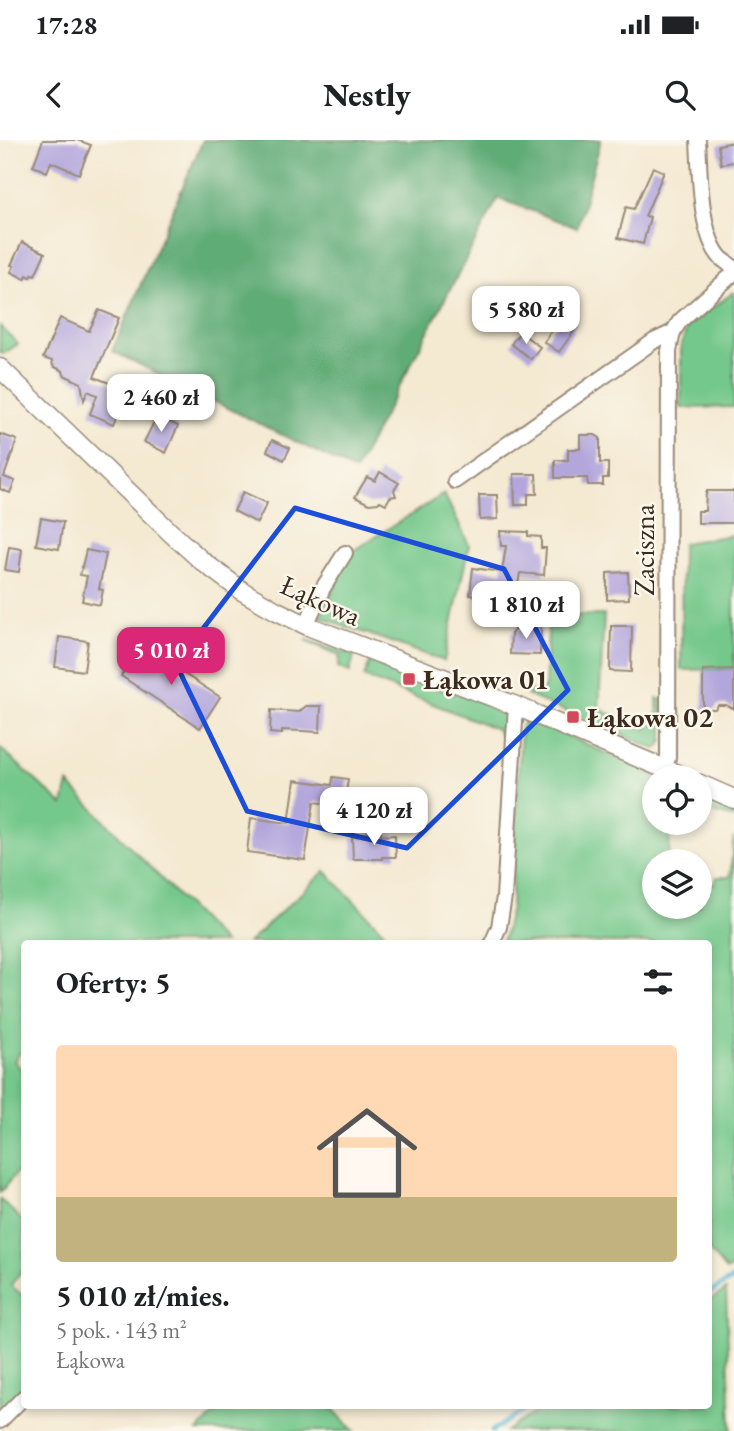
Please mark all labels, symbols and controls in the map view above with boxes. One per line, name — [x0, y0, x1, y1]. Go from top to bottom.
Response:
text: 17:28 — [35, 8, 97, 42]
text: Nestly — [323, 74, 411, 116]
icon: back — [35, 76, 73, 114]
icon: search — [661, 76, 699, 114]
pin: 5 580 zł — [454, 286, 598, 346]
text: 5 580 zł — [488, 294, 564, 324]
pin: 2 460 zł — [89, 374, 233, 434]
text: 2 460 zł — [123, 382, 199, 412]
street label: Zaciszna — [626, 503, 662, 596]
street label: Łąkowa — [275, 566, 367, 634]
pin: 1 810 zł — [454, 582, 598, 641]
text: 1 810 zł — [488, 589, 564, 619]
pin: 5 010 zł — [99, 628, 243, 687]
text: 5 010 zł — [133, 635, 209, 665]
place label: Łąkowa 01 — [423, 661, 549, 697]
marker: Łąkowa 01 — [401, 671, 417, 687]
place label: Łąkowa 02 — [587, 699, 713, 735]
marker: Łąkowa 02 — [565, 709, 581, 725]
map controls — [642, 765, 712, 919]
button: locate — [642, 765, 712, 835]
pin: 4 120 zł — [302, 788, 446, 847]
text: 4 120 zł — [336, 795, 412, 825]
button: layers — [642, 849, 712, 919]
text: Oferty: 5 — [56, 963, 171, 1002]
icon: filters — [639, 963, 677, 1001]
icon: home — [304, 1090, 430, 1216]
text: 5 010 zł/mies. — [56, 1276, 230, 1315]
text: 5 pok. · 143 m² — [56, 1315, 187, 1345]
text: Łąkowa — [56, 1345, 125, 1375]

